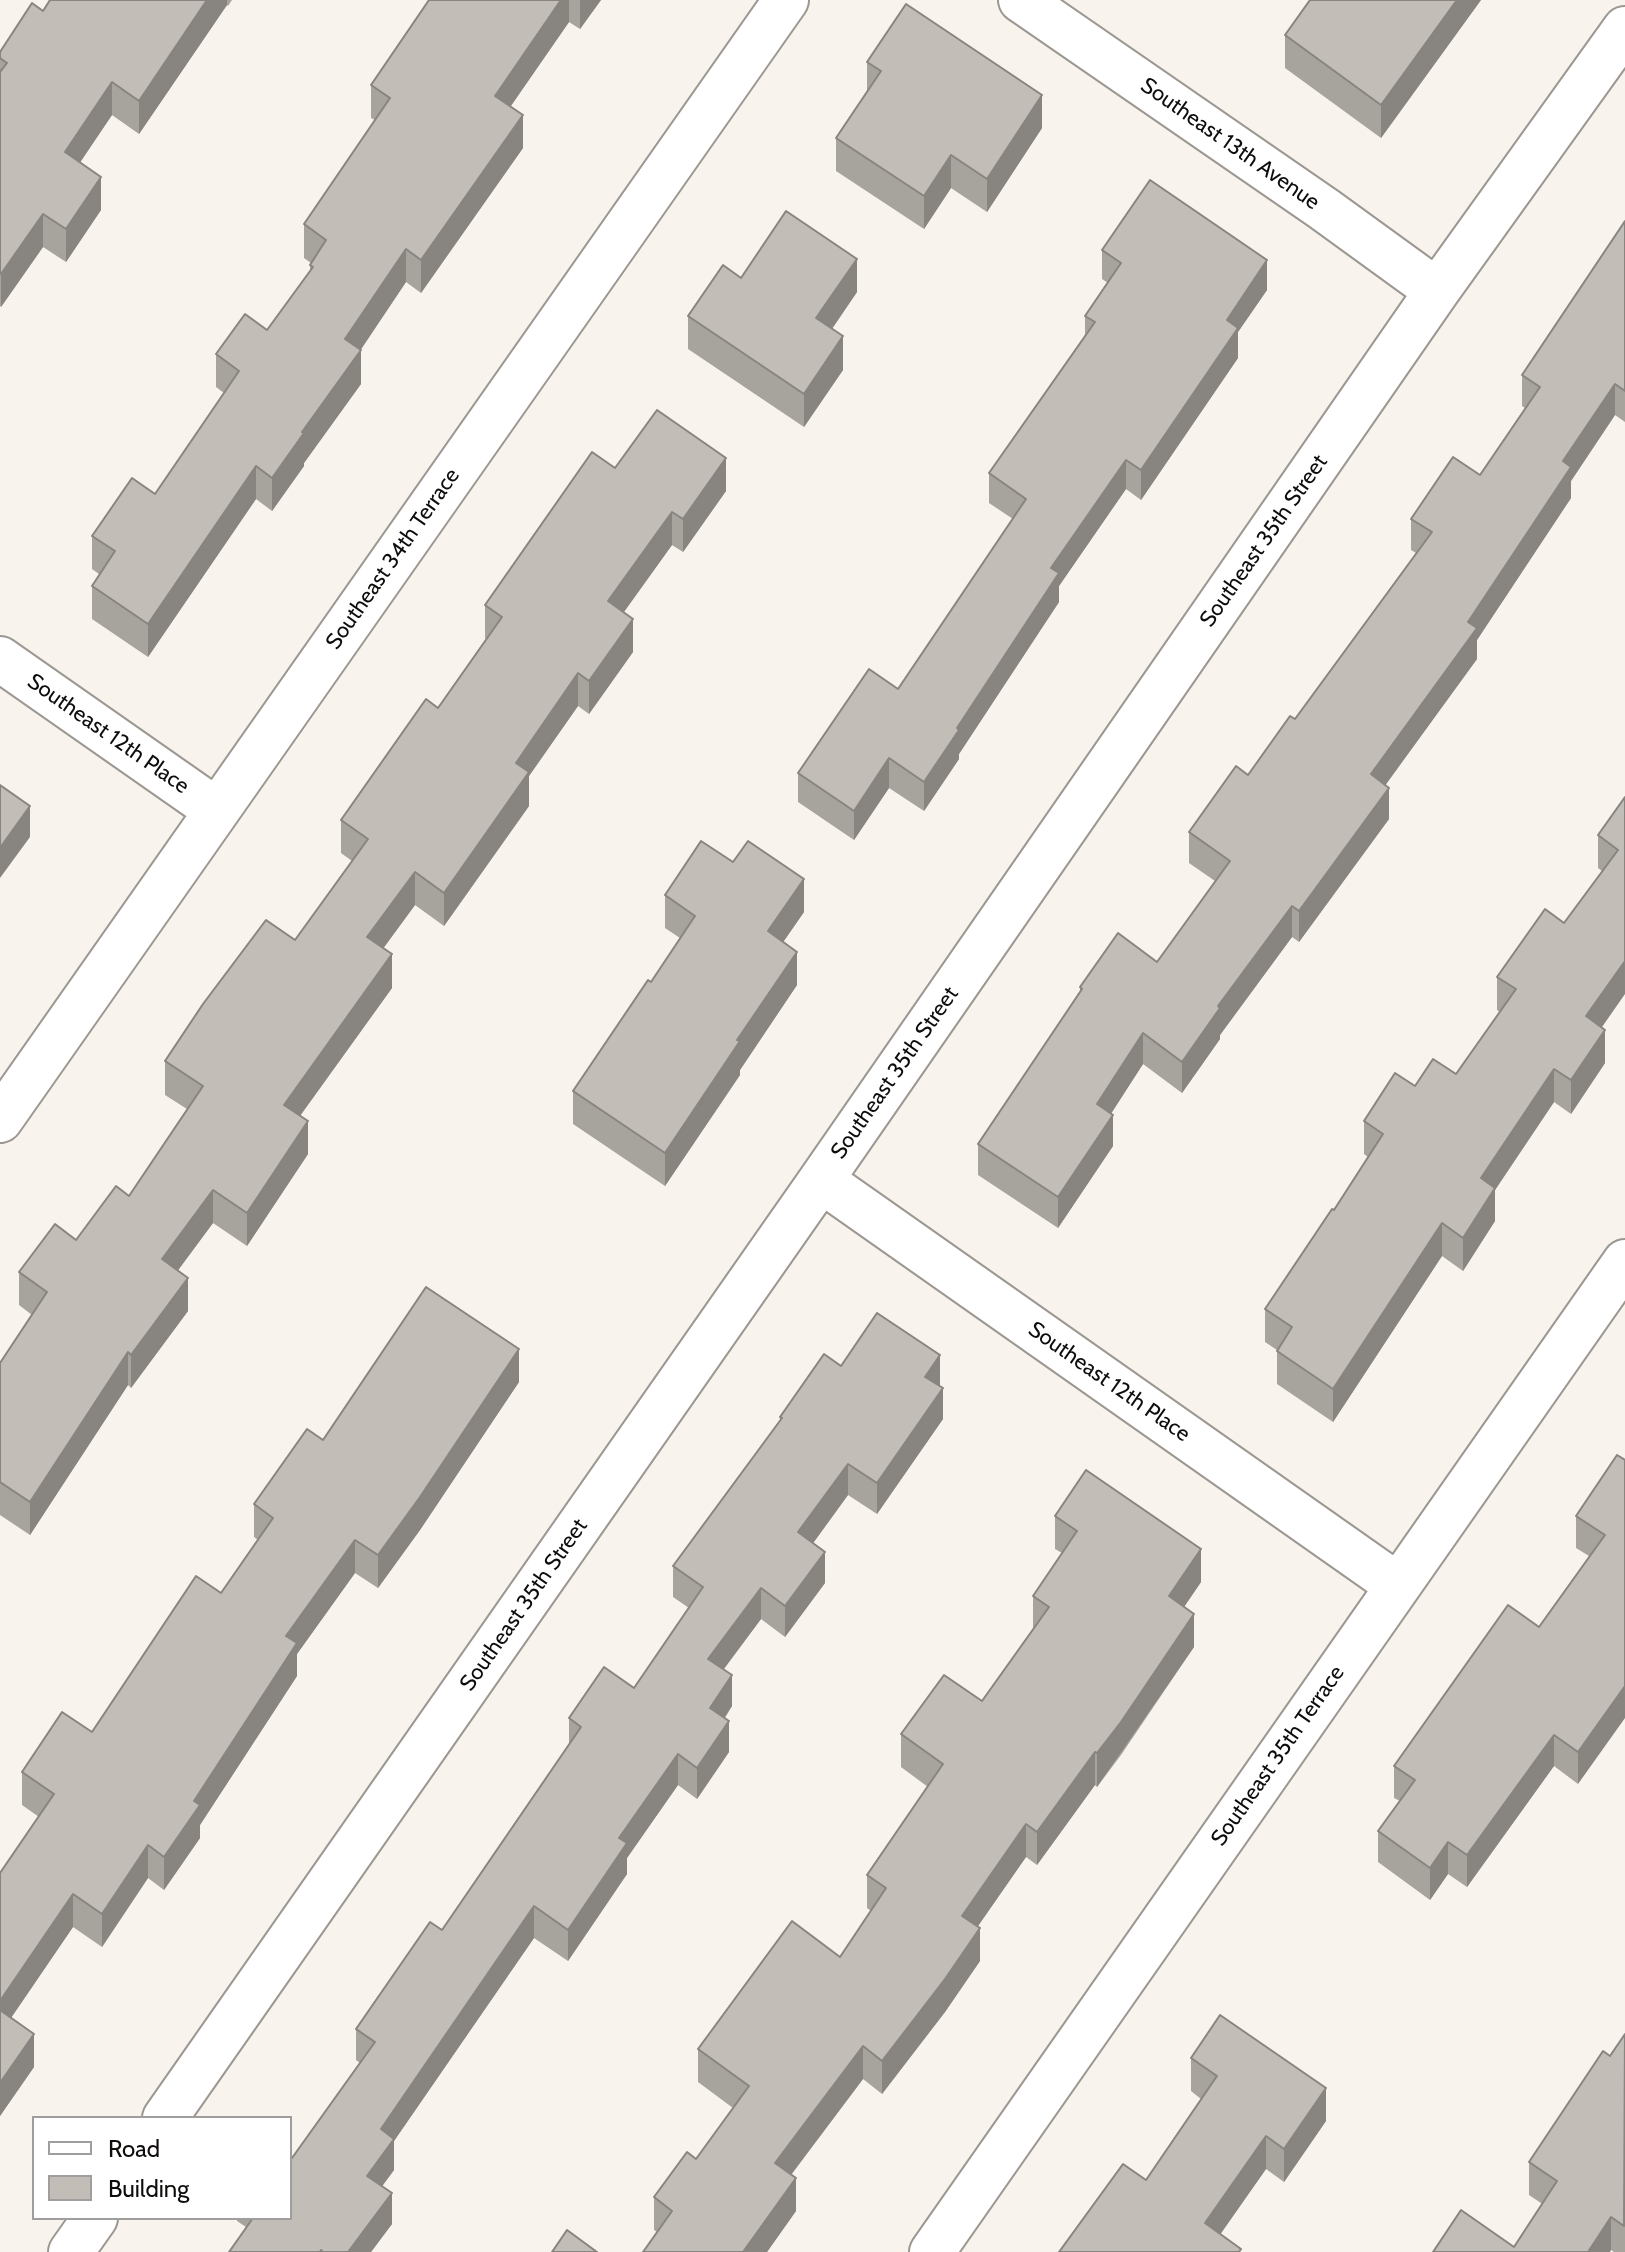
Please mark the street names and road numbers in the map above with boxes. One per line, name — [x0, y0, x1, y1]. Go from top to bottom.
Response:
street label: Southeast 13th Avenue — [1136, 72, 1324, 216]
street label: Southeast 35th Street — [1195, 450, 1333, 632]
street label: Southeast 34th Terrace — [321, 464, 465, 654]
street label: Southeast 12th Place — [22, 668, 194, 800]
street label: Southeast 35th Street — [826, 982, 964, 1164]
street label: Southeast 12th Place — [1023, 1316, 1195, 1448]
street label: Southeast 35th Street — [455, 1514, 593, 1696]
street label: Southeast 35th Terrace — [1206, 1661, 1350, 1851]

